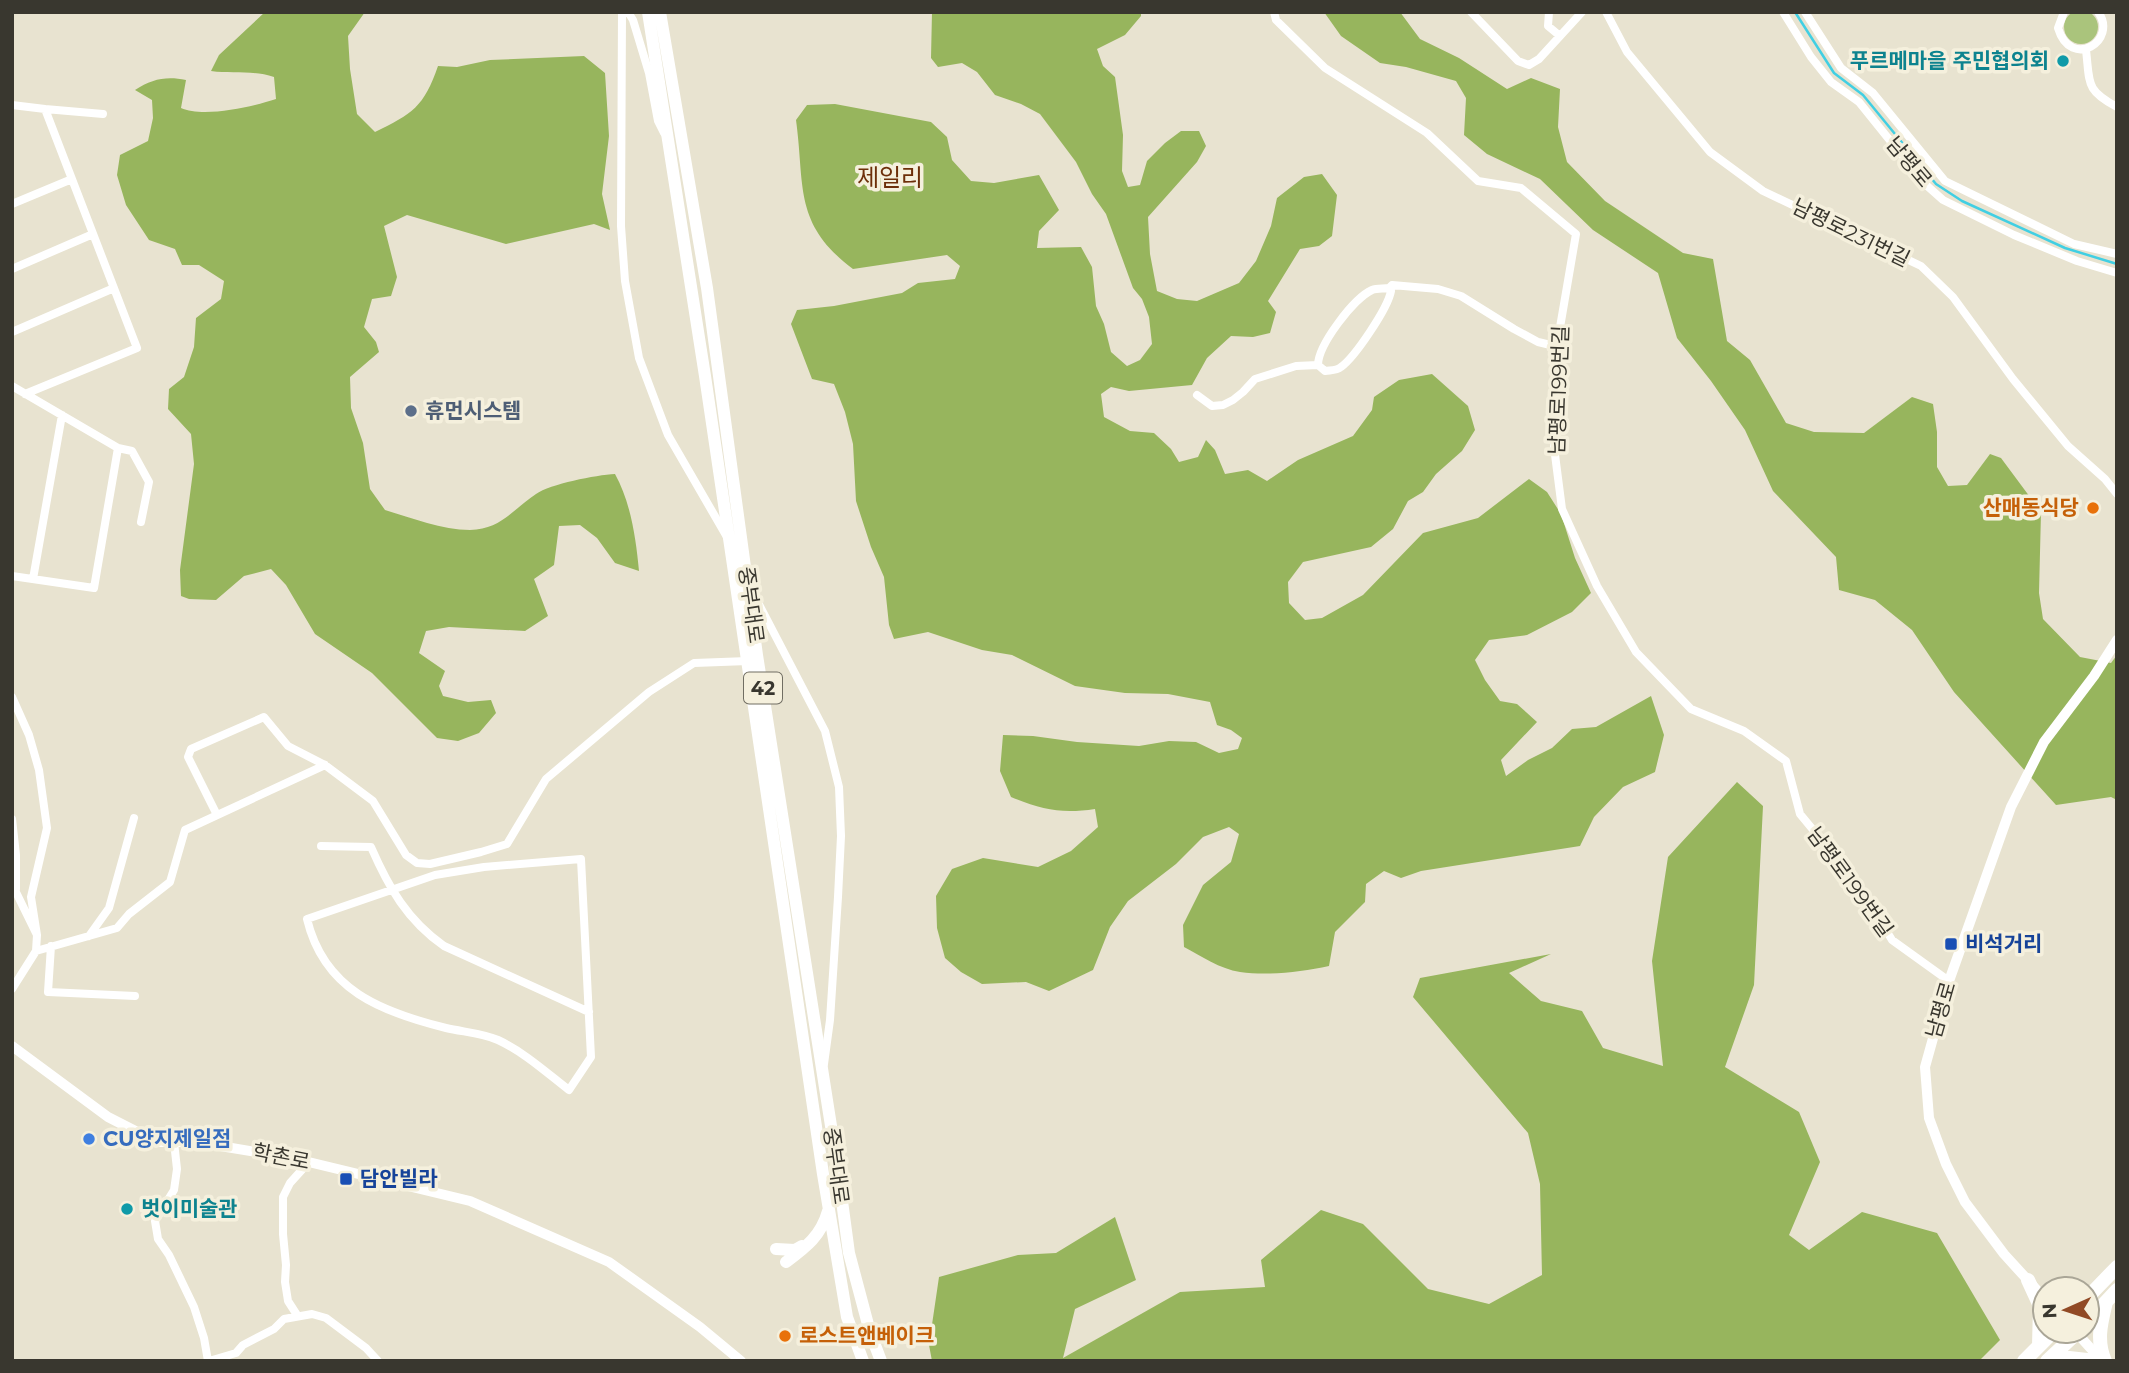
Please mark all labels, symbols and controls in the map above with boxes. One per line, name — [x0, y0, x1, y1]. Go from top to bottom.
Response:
place label: 푸르메마을 주민협의회 — [1850, 48, 2049, 73]
marker: 푸르메마을 주민협의회 — [2055, 53, 2071, 69]
street label: 남평로 — [1881, 131, 1938, 192]
district label: 제일리 — [857, 163, 923, 192]
street label: 남평로231번길 — [1788, 193, 1914, 272]
street label: 남평로199번길 — [1544, 325, 1573, 455]
place label: 휴먼시스템 — [425, 398, 522, 423]
marker: 휴먼시스템 — [403, 403, 419, 419]
place label: 산매동식당 — [1982, 495, 2079, 520]
marker: 산매동식당 — [2085, 500, 2101, 516]
street label: 중부대로 — [734, 565, 769, 645]
road number: 42 — [744, 673, 782, 704]
street label: 남평로199번길 — [1802, 822, 1899, 942]
place label: 비석거리 — [1965, 931, 2042, 956]
marker: 비석거리 — [1943, 936, 1959, 952]
street label: 남평로 — [1921, 979, 1961, 1041]
place label: CU양지제일점 — [103, 1126, 231, 1151]
street label: 중부대로 — [819, 1126, 854, 1206]
marker: CU양지제일점 — [81, 1131, 97, 1147]
street label: 학촌로 — [250, 1139, 312, 1174]
place label: 담안빌라 — [360, 1166, 438, 1191]
marker: 담안빌라 — [338, 1171, 354, 1187]
place label: 벗이미술관 — [141, 1196, 238, 1221]
marker: 벗이미술관 — [119, 1201, 135, 1217]
north arrow — [2031, 1275, 2101, 1345]
text: N — [2038, 1303, 2061, 1319]
place label: 로스트앤베이크 — [799, 1323, 934, 1348]
marker: 로스트앤베이크 — [777, 1328, 793, 1344]

